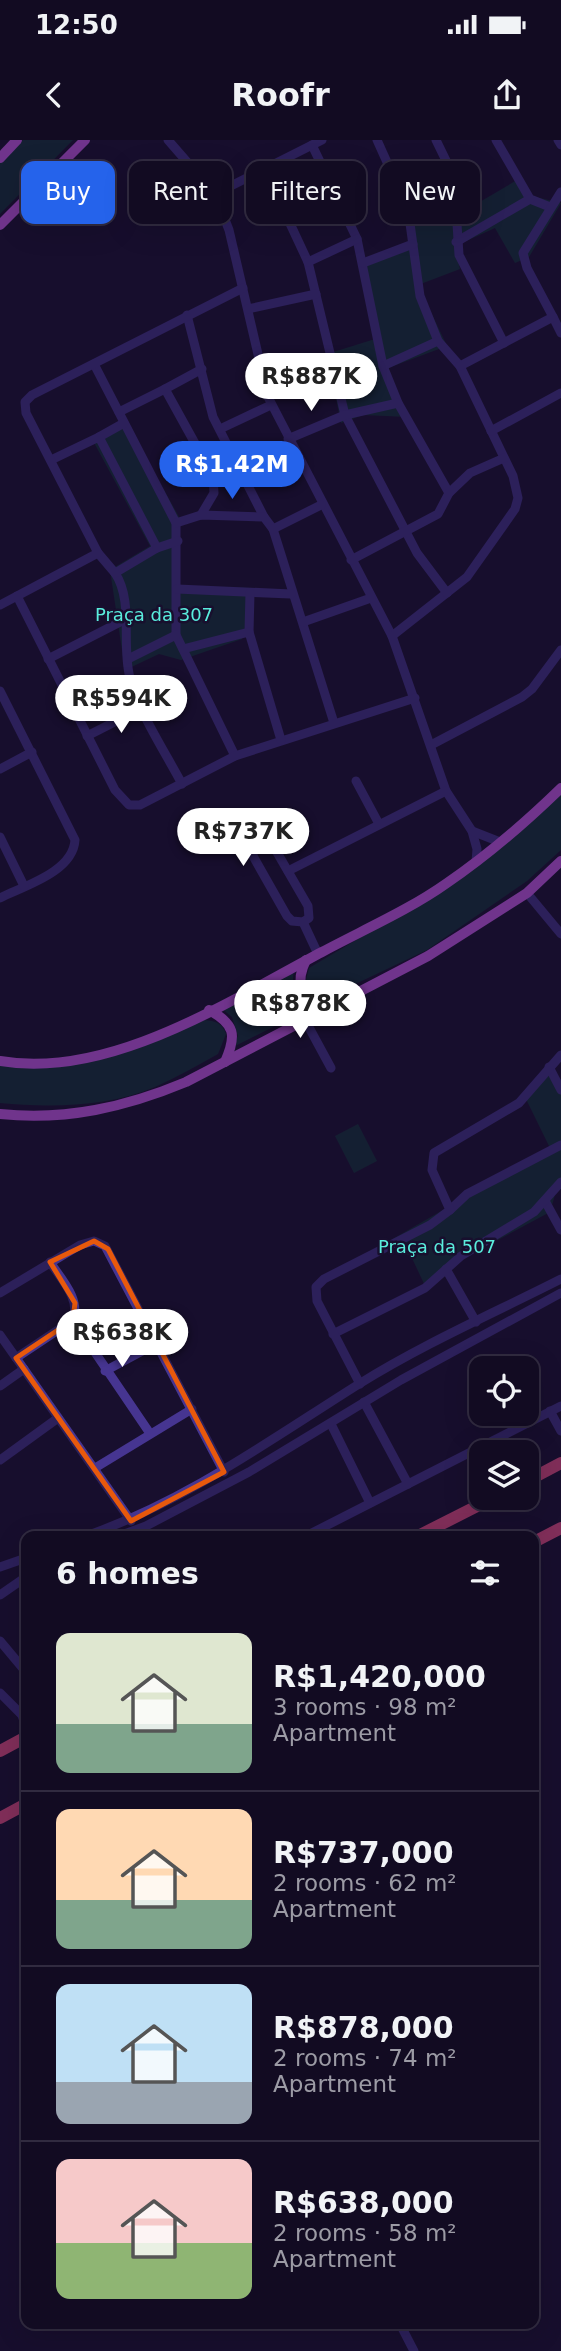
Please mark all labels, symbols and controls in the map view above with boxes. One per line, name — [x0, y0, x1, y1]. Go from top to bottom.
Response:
text: 12:50 — [35, 10, 118, 40]
icon: back — [35, 76, 73, 114]
text: Roofr — [231, 76, 330, 114]
icon: share — [488, 76, 526, 114]
chip: Buy — [21, 161, 115, 224]
chip: Rent — [129, 161, 232, 224]
chip: Filters — [246, 161, 366, 224]
chip: New — [380, 161, 480, 224]
pin: R$887K — [254, 354, 368, 413]
text: R$887K — [261, 363, 361, 389]
pin: R$1.42M — [167, 442, 297, 501]
text: R$1.42M — [175, 451, 289, 477]
park label: Praça da 307 — [95, 604, 213, 625]
pin: R$594K — [64, 676, 178, 735]
text: R$594K — [71, 685, 171, 711]
pin: R$737K — [186, 808, 300, 868]
text: R$737K — [193, 818, 293, 844]
pin: R$878K — [243, 981, 357, 1040]
text: R$878K — [250, 990, 350, 1016]
park label: Praça da 507 — [378, 1236, 496, 1257]
pin: R$638K — [65, 1310, 179, 1369]
text: R$638K — [72, 1319, 172, 1345]
map controls — [469, 1356, 539, 1510]
button: locate — [469, 1356, 539, 1426]
button: layers — [469, 1440, 539, 1510]
icon: filters — [466, 1554, 504, 1592]
text: 6 homes — [56, 1556, 199, 1591]
text: R$1,420,000 — [273, 1659, 486, 1694]
icon: home — [112, 1661, 196, 1745]
text: 3 rooms · 98 m² — [273, 1694, 457, 1720]
text: Apartment — [273, 1720, 396, 1746]
text: R$737,000 — [273, 1835, 454, 1870]
icon: home — [112, 1837, 196, 1921]
text: 2 rooms · 62 m² — [273, 1870, 457, 1896]
text: Apartment — [273, 1896, 396, 1922]
text: R$878,000 — [273, 2010, 454, 2045]
icon: home — [112, 2012, 196, 2096]
text: 2 rooms · 74 m² — [273, 2045, 457, 2071]
text: Apartment — [273, 2071, 396, 2097]
text: R$638,000 — [273, 2185, 454, 2220]
icon: home — [112, 2187, 196, 2271]
text: 2 rooms · 58 m² — [273, 2220, 457, 2246]
text: Apartment — [273, 2246, 396, 2272]

